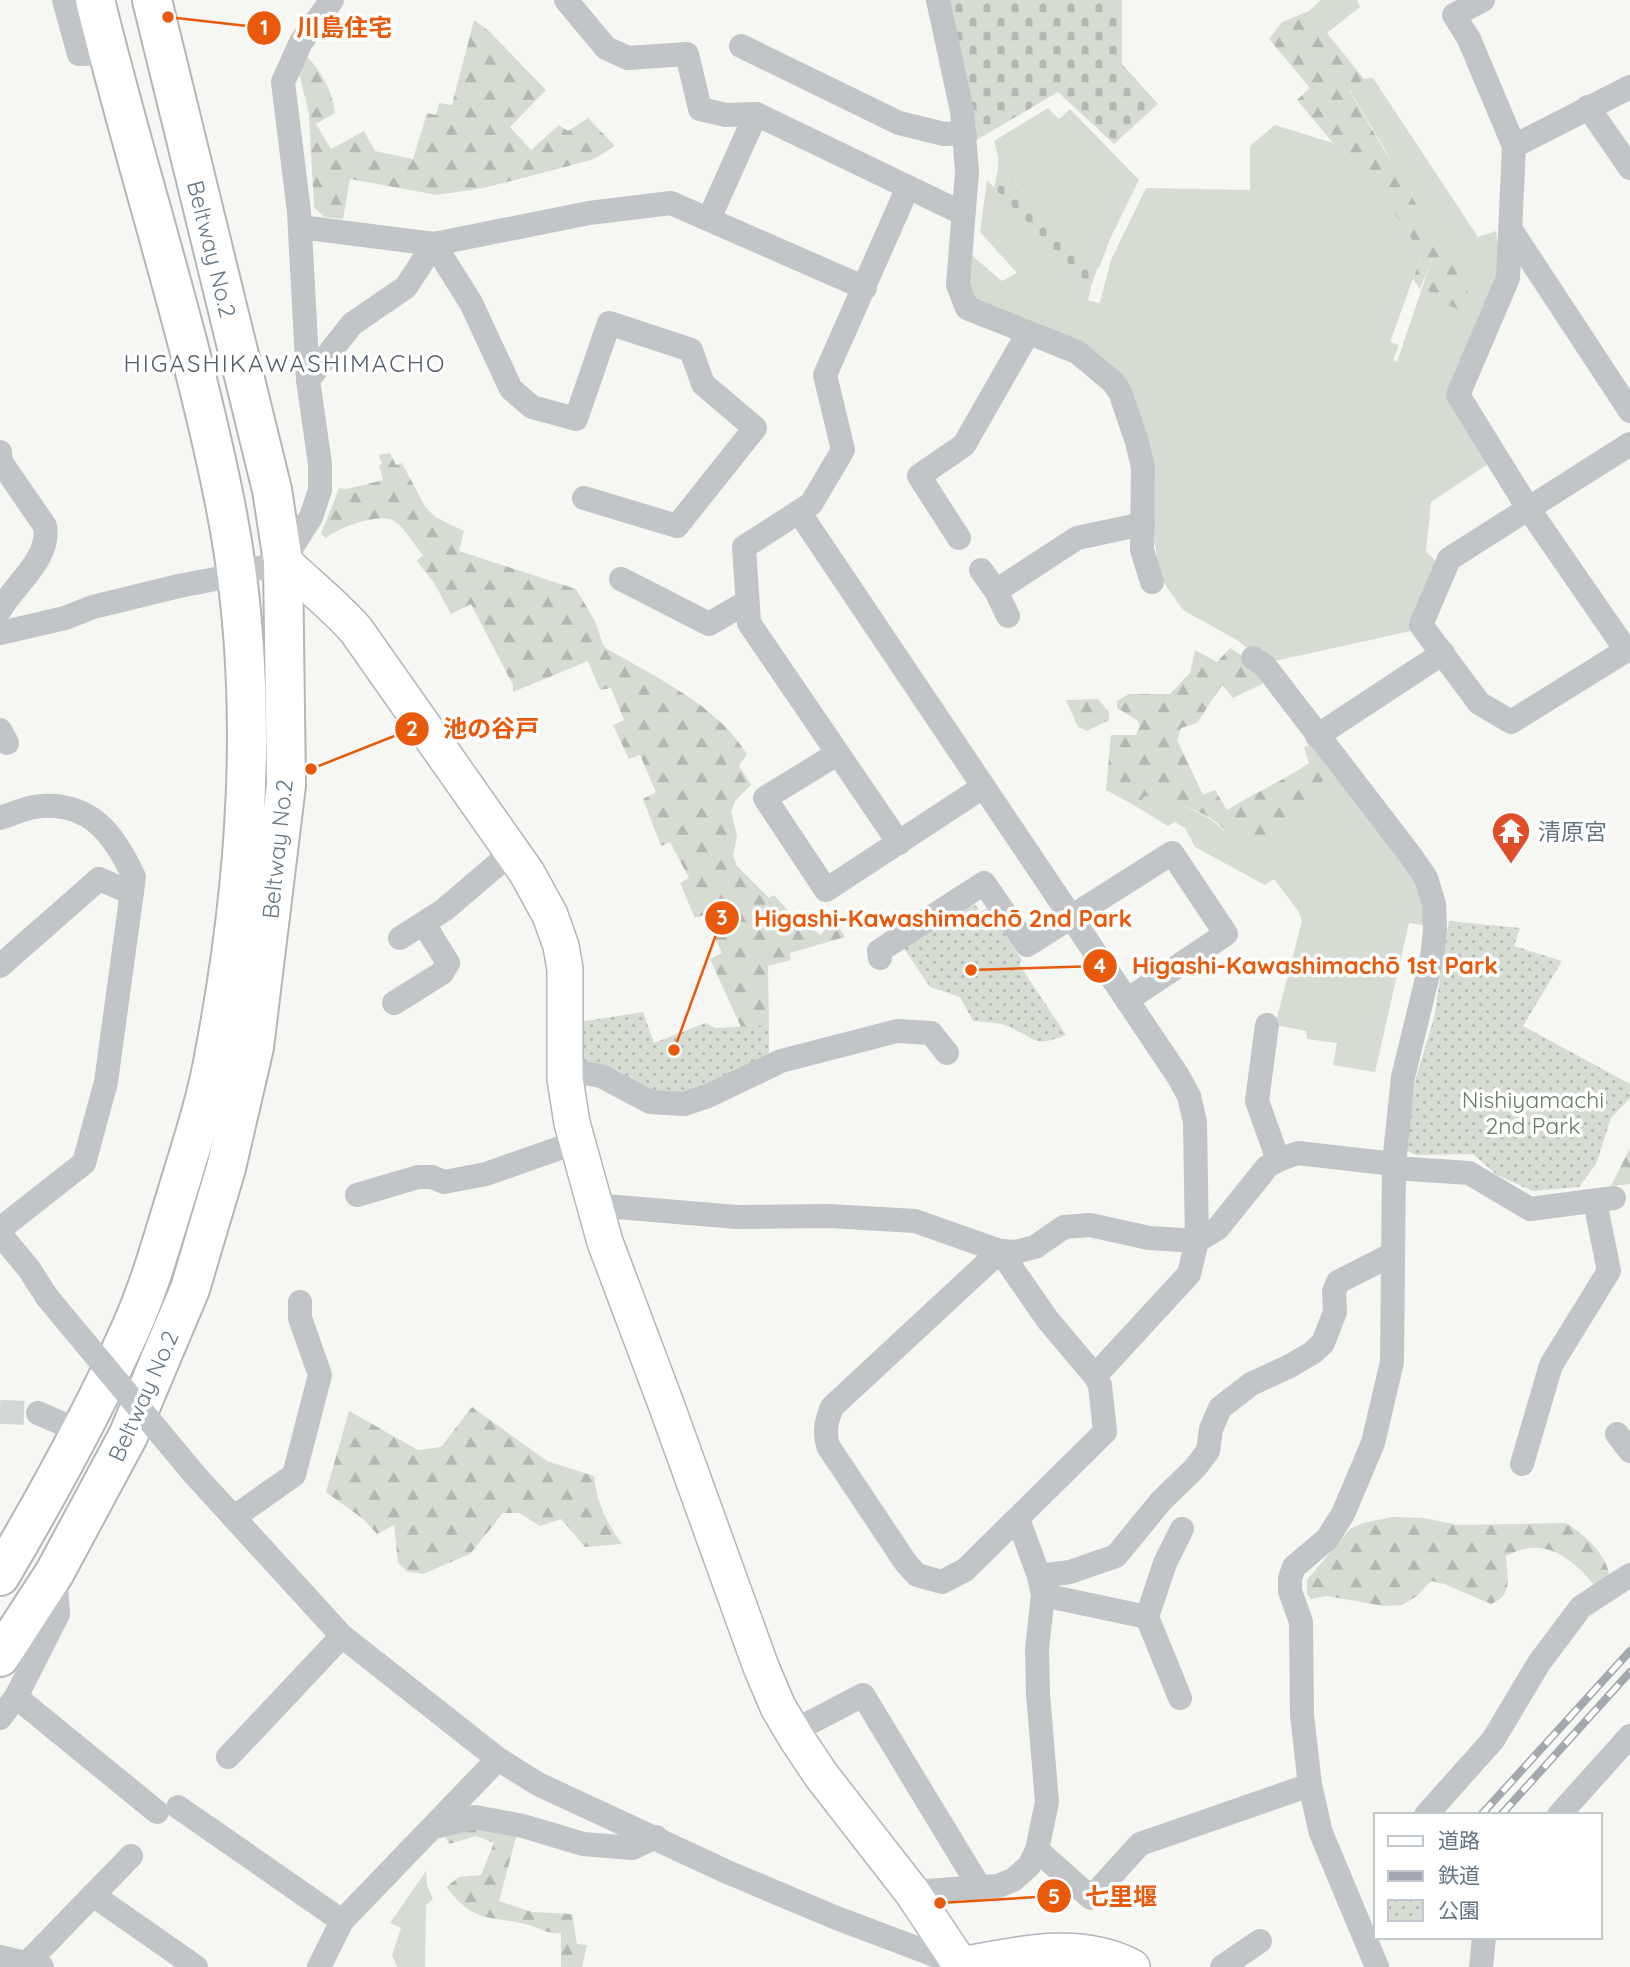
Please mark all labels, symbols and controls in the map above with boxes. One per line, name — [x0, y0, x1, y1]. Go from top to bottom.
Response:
callout: 川島住宅 — [247, 6, 406, 51]
text: 川島住宅 — [296, 12, 392, 42]
text: 1 — [260, 14, 268, 40]
street label: Beltway No.2 — [181, 178, 243, 320]
district label: HIGASHIKAWASHIMACHO — [124, 348, 447, 378]
callout: 池の谷戸 — [394, 706, 553, 751]
text: 池の谷戸 — [443, 713, 539, 743]
text: 2 — [406, 715, 418, 741]
street label: Beltway No.2 — [255, 778, 299, 920]
temple icon: 清原宮 — [1490, 810, 1532, 865]
place label: 清原宮 — [1538, 817, 1607, 846]
callout: Higashi-Kawashimachō 2nd Park — [704, 896, 1146, 941]
text: Higashi-Kawashimachō 2nd Park — [754, 903, 1132, 933]
text: 3 — [716, 904, 728, 930]
callout: Higashi-Kawashimachō 1st Park — [1083, 944, 1511, 989]
text: Higashi-Kawashimachō 1st Park — [1132, 950, 1498, 980]
text: 4 — [1094, 952, 1106, 978]
park label: Nishiyamachi 2nd Park — [1462, 1085, 1604, 1140]
street label: Beltway No.2 — [101, 1326, 185, 1466]
legend — [1374, 1813, 1602, 1939]
text: 道路 — [1438, 1827, 1480, 1853]
text: 鉄道 — [1438, 1862, 1480, 1888]
callout: 七里堰 — [1036, 1874, 1171, 1919]
text: 七里堰 — [1085, 1881, 1157, 1911]
text: 5 — [1048, 1883, 1060, 1909]
text: 公園 — [1438, 1897, 1480, 1923]

